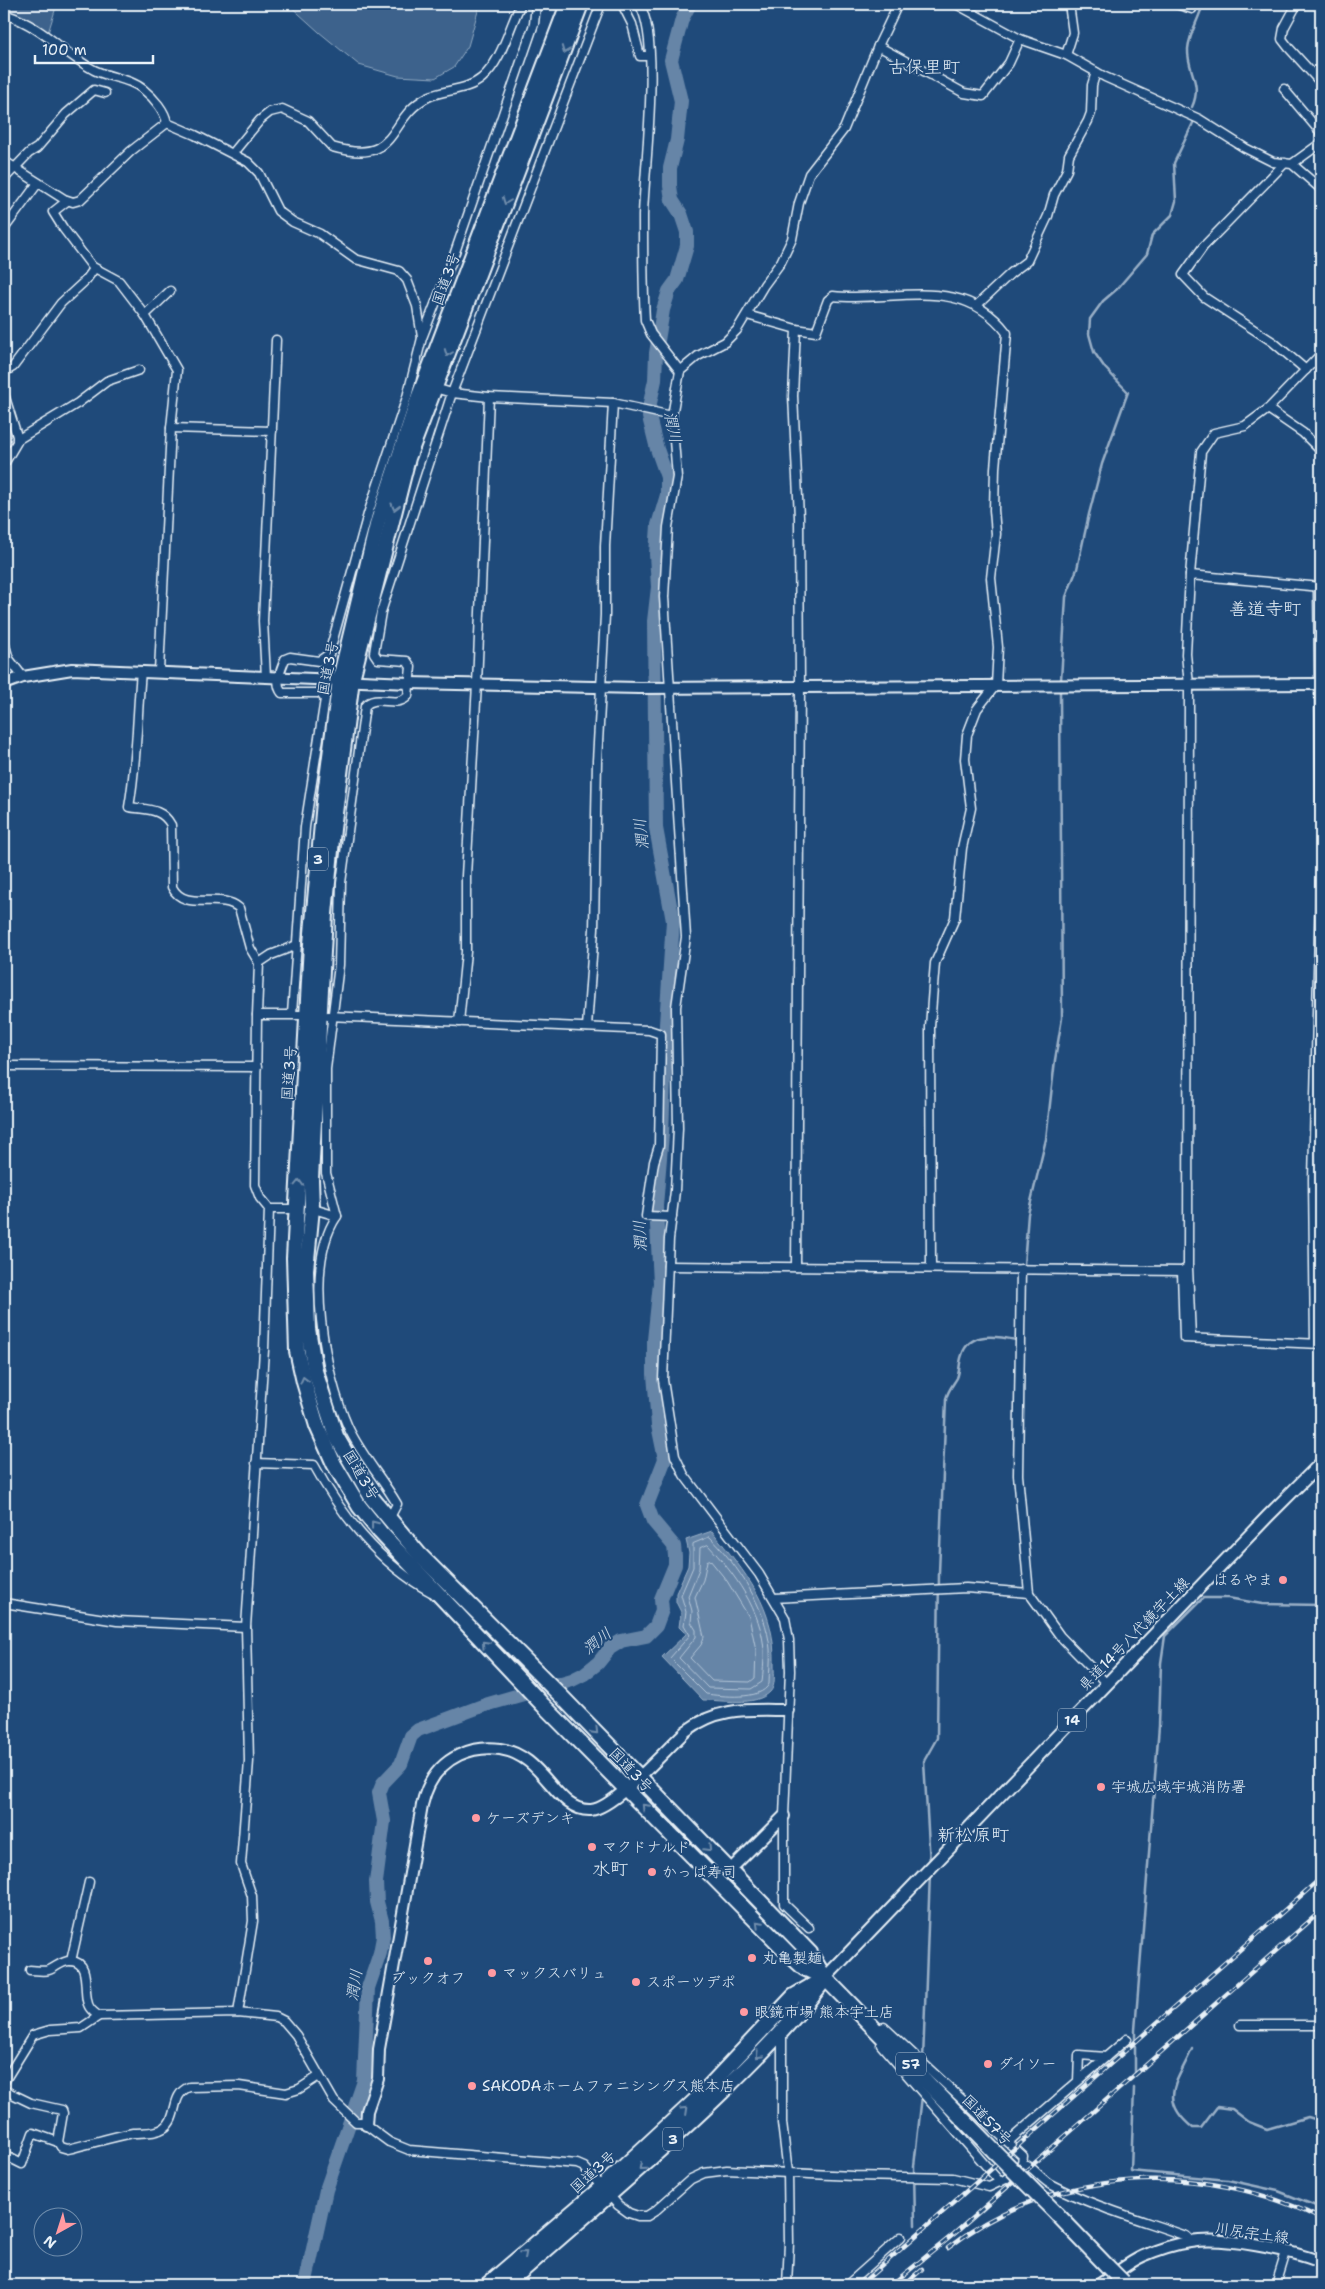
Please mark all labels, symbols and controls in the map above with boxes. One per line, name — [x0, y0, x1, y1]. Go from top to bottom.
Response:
scale bar — [35, 32, 152, 64]
text: 100 m — [42, 40, 87, 60]
one-way arrow — [561, 45, 571, 54]
district label: 古保里町 — [888, 55, 960, 79]
one-way arrow — [502, 197, 512, 205]
street label: 国道3号 — [427, 249, 465, 309]
one-way arrow — [444, 348, 454, 357]
water label: 潤川 — [659, 409, 687, 445]
one-way arrow — [391, 502, 401, 510]
district label: 善道寺町 — [1229, 597, 1301, 621]
street label: 国道3号 — [313, 639, 343, 697]
water label: 潤川 — [629, 817, 653, 851]
road number: 3 — [308, 848, 328, 871]
street label: 国道3号 — [277, 1045, 301, 1101]
one-way arrow — [294, 1179, 304, 1186]
water label: 潤川 — [629, 1219, 651, 1253]
one-way arrow — [299, 1376, 309, 1384]
street label: 国道3号 — [338, 1446, 384, 1504]
one-way arrow — [372, 1521, 380, 1530]
place label: はるやま — [1213, 1570, 1273, 1590]
street label: 県道14号八代鏡宇土線 — [1074, 1573, 1194, 1695]
marker: はるやま — [1277, 1574, 1289, 1586]
water label: 潤川 — [578, 1623, 616, 1659]
one-way arrow — [482, 1640, 491, 1649]
road number: 14 — [1058, 1708, 1086, 1732]
one-way arrow — [589, 1726, 598, 1735]
street label: 国道3号 — [605, 1743, 657, 1797]
place label: 宇城広域宇城消防署 — [1111, 1777, 1246, 1797]
marker: 宇城広域宇城消防署 — [1095, 1781, 1107, 1793]
one-way arrow — [642, 1804, 651, 1813]
place label: ケーズデンキ — [486, 1808, 575, 1828]
marker: ケーズデンキ — [470, 1812, 482, 1824]
district label: 新松原町 — [937, 1823, 1009, 1847]
place label: マクドナルド — [602, 1837, 691, 1857]
marker: マクドナルド — [586, 1841, 598, 1853]
one-way arrow — [702, 1842, 711, 1851]
district label: 水町 — [592, 1857, 628, 1881]
place label: かっぱ寿司 — [662, 1862, 737, 1882]
marker: かっぱ寿司 — [646, 1866, 658, 1878]
one-way arrow — [755, 1920, 764, 1929]
place label: 丸亀製麺 — [762, 1948, 822, 1968]
marker: 丸亀製麺 — [746, 1952, 758, 1964]
marker: ブックオフ — [422, 1955, 434, 1967]
place label: マックスバリュ — [502, 1963, 607, 1983]
marker: マックスバリュ — [486, 1967, 498, 1979]
water label: 潤川 — [341, 1968, 367, 2002]
place label: ブックオフ — [390, 1968, 466, 1988]
place label: スポーツデポ — [646, 1972, 736, 1992]
marker: スポーツデポ — [630, 1976, 642, 1988]
place label: 眼鏡市場 熊本宇土店 — [754, 2002, 894, 2022]
marker: 眼鏡市場 熊本宇土店 — [738, 2006, 750, 2018]
one-way arrow — [756, 2049, 765, 2058]
road number: 57 — [896, 2052, 926, 2076]
place label: ダイソー — [998, 2054, 1057, 2074]
marker: ダイソー — [982, 2058, 994, 2070]
place label: SAKODAホームファニシングス熊本店 — [482, 2076, 735, 2096]
marker: SAKODAホームファニシングス熊本店 — [466, 2080, 478, 2092]
street label: 国道57号 — [958, 2090, 1016, 2150]
one-way arrow — [679, 2107, 688, 2116]
road number: 3 — [663, 2128, 683, 2150]
street label: 国道3号 — [566, 2146, 620, 2198]
one-way arrow — [638, 2161, 647, 2170]
north arrow — [32, 2206, 82, 2256]
street label: 川尻宇土線 — [1213, 2218, 1291, 2248]
text: N — [40, 2232, 60, 2253]
one-way arrow — [519, 2250, 528, 2259]

